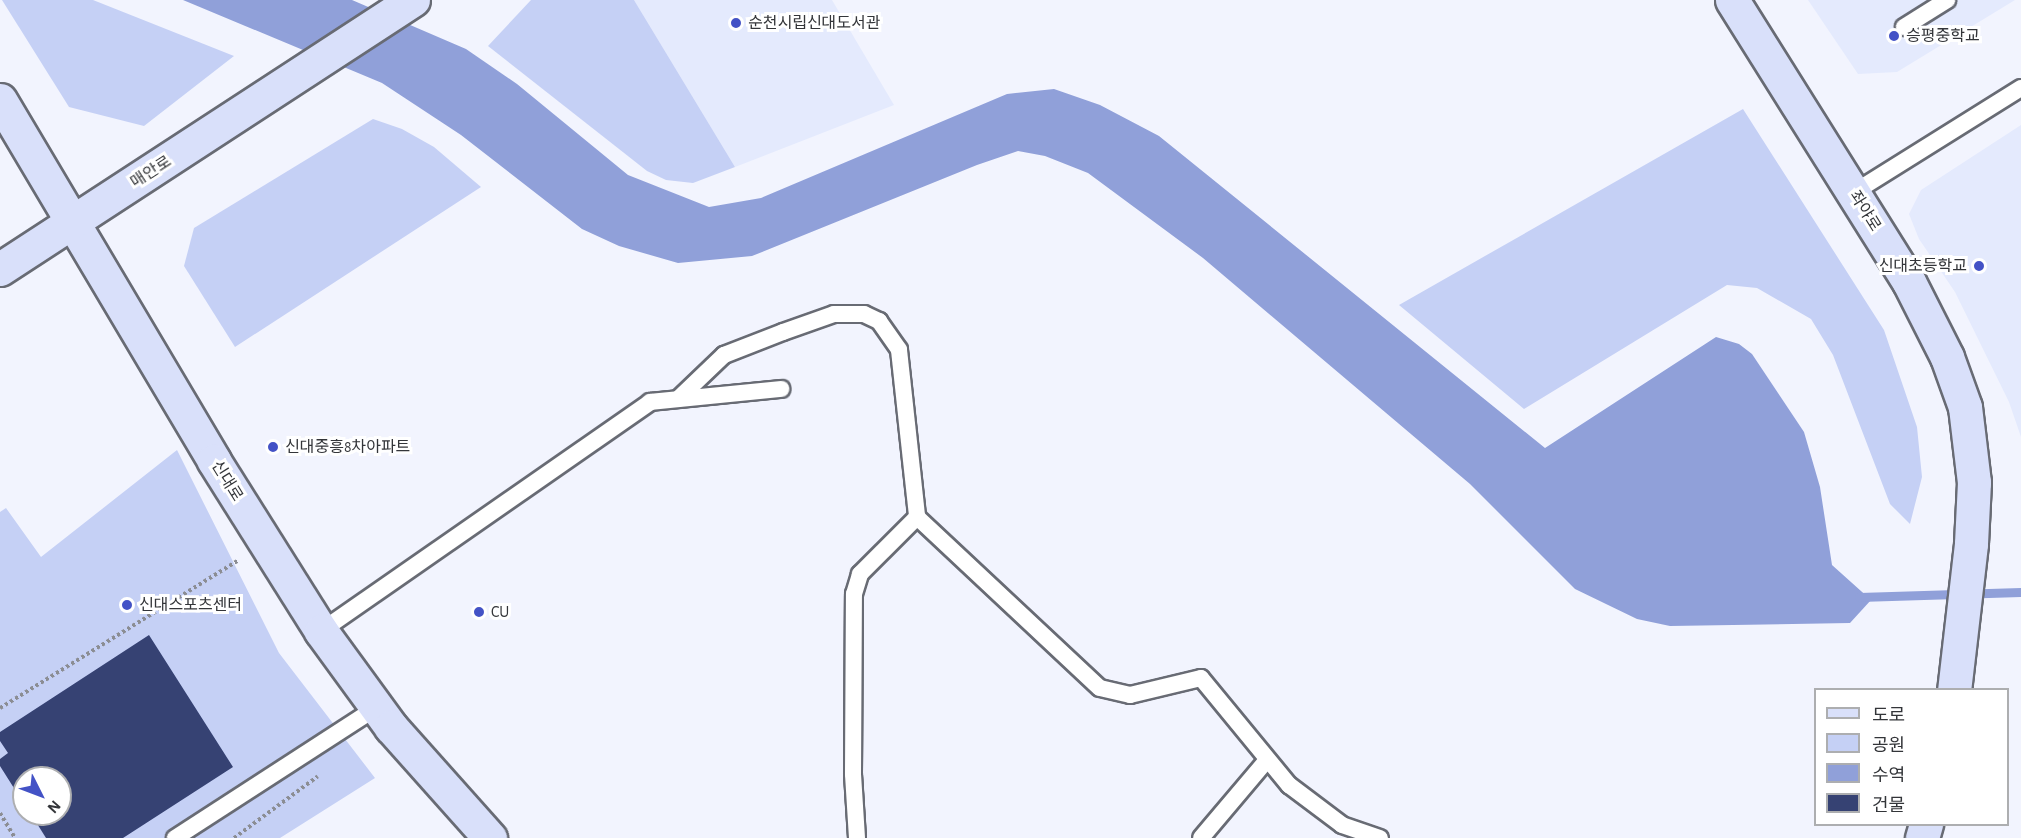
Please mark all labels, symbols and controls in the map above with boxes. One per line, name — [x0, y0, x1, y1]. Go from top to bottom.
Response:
place label: 순천시립신대도서관 — [748, 13, 880, 33]
marker: 순천시립신대도서관 — [729, 16, 743, 30]
place label: 승평중학교 — [1906, 26, 1980, 46]
marker: 승평중학교 — [1887, 29, 1901, 43]
street label: 매안로 — [127, 152, 175, 192]
street label: 좌야로 — [1845, 187, 1885, 235]
place label: 신대초등학교 — [1879, 256, 1967, 276]
marker: 신대초등학교 — [1972, 259, 1986, 273]
place label: 신대중흥8차아파트 — [285, 437, 410, 457]
marker: 신대중흥8차아파트 — [266, 440, 280, 454]
street label: 신대로 — [207, 457, 247, 505]
place label: 신대스포츠센터 — [139, 595, 242, 615]
marker: 신대스포츠센터 — [120, 598, 134, 612]
place label: CU — [491, 602, 509, 622]
marker: CU — [472, 605, 486, 619]
legend — [1814, 688, 2009, 826]
text: 도로 — [1872, 707, 1905, 725]
text: 공원 — [1872, 737, 1905, 755]
north arrow — [12, 766, 72, 826]
text: 수역 — [1872, 767, 1905, 785]
text: N — [44, 797, 64, 816]
text: 건물 — [1872, 797, 1905, 815]

